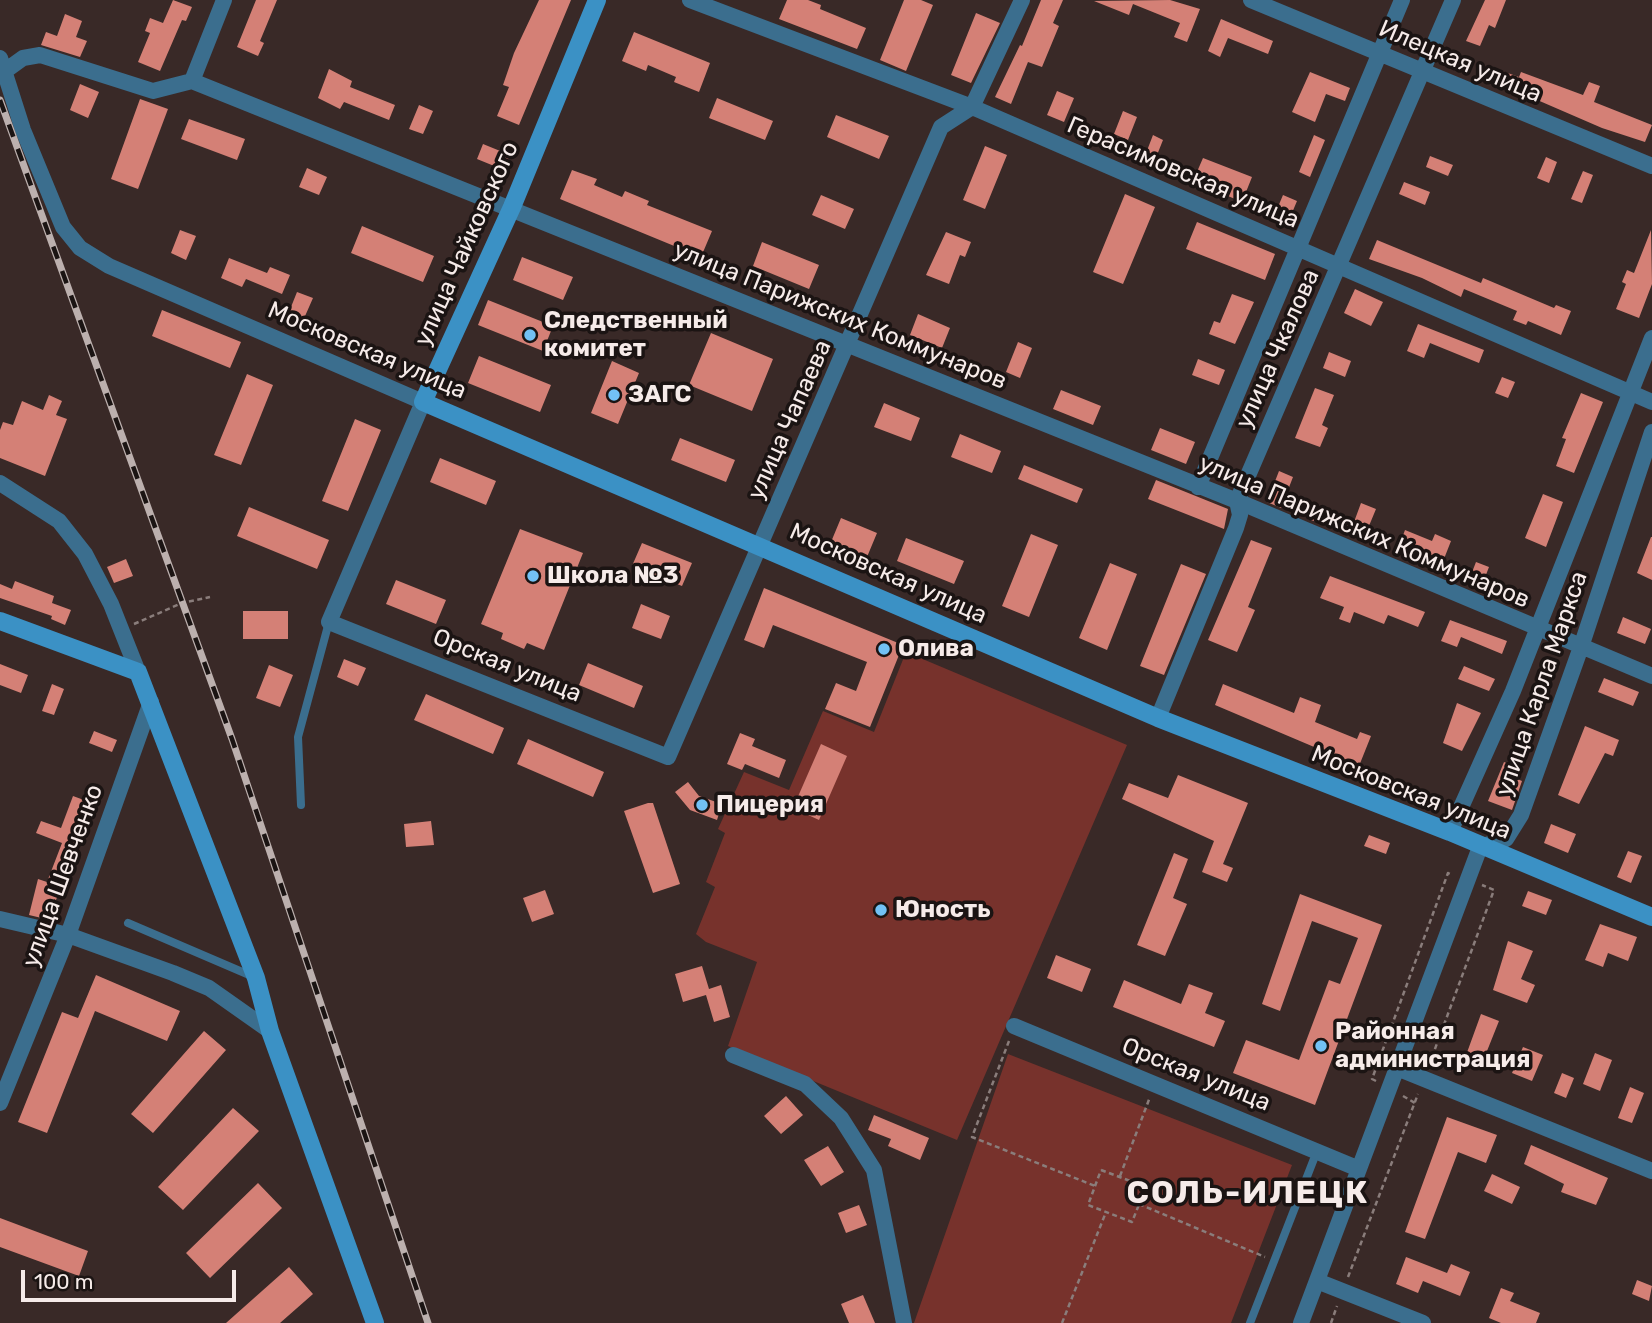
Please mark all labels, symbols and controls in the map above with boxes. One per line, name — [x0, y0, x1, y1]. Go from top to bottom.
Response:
street label: Илецкая улица — [1374, 15, 1546, 109]
street label: Герасимовская улица — [1063, 111, 1303, 235]
street label: улица Чайковского — [409, 137, 525, 351]
street label: улица Парижских Коммунаров — [669, 236, 1011, 396]
street label: улица Чкалова — [1230, 265, 1326, 433]
street label: Московская улица — [263, 296, 471, 406]
place label: Следственный комитет — [544, 307, 728, 363]
marker: Следственный комитет — [522, 327, 538, 343]
street label: улица Чапаева — [742, 336, 838, 504]
place label: ЗАГС — [628, 381, 691, 409]
marker: ЗАГС — [606, 387, 622, 403]
street label: улица Парижских Коммунаров — [1194, 449, 1534, 615]
street label: Московская улица — [785, 518, 991, 630]
place label: Школа №3 — [547, 562, 679, 590]
marker: Школа №3 — [525, 568, 541, 584]
street label: улица Карла Маркса — [1490, 568, 1594, 800]
street label: Орская улица — [428, 623, 586, 709]
place label: Олива — [898, 635, 974, 663]
marker: Олива — [876, 641, 892, 657]
street label: Московская улица — [1307, 740, 1515, 846]
street label: улица Шевченко — [17, 781, 109, 971]
place label: Пицерия — [716, 791, 824, 819]
marker: Пицерия — [694, 797, 710, 813]
place label: Юность — [895, 896, 991, 924]
marker: Юность — [873, 902, 889, 918]
place label: Районная администрация — [1335, 1018, 1530, 1074]
street label: Орская улица — [1117, 1032, 1275, 1118]
marker: Районная администрация — [1313, 1038, 1329, 1054]
district label: СОЛЬ-ИЛЕЦК — [1128, 1175, 1368, 1213]
scale bar — [24, 1256, 240, 1300]
text: 100 m — [34, 1269, 93, 1294]

